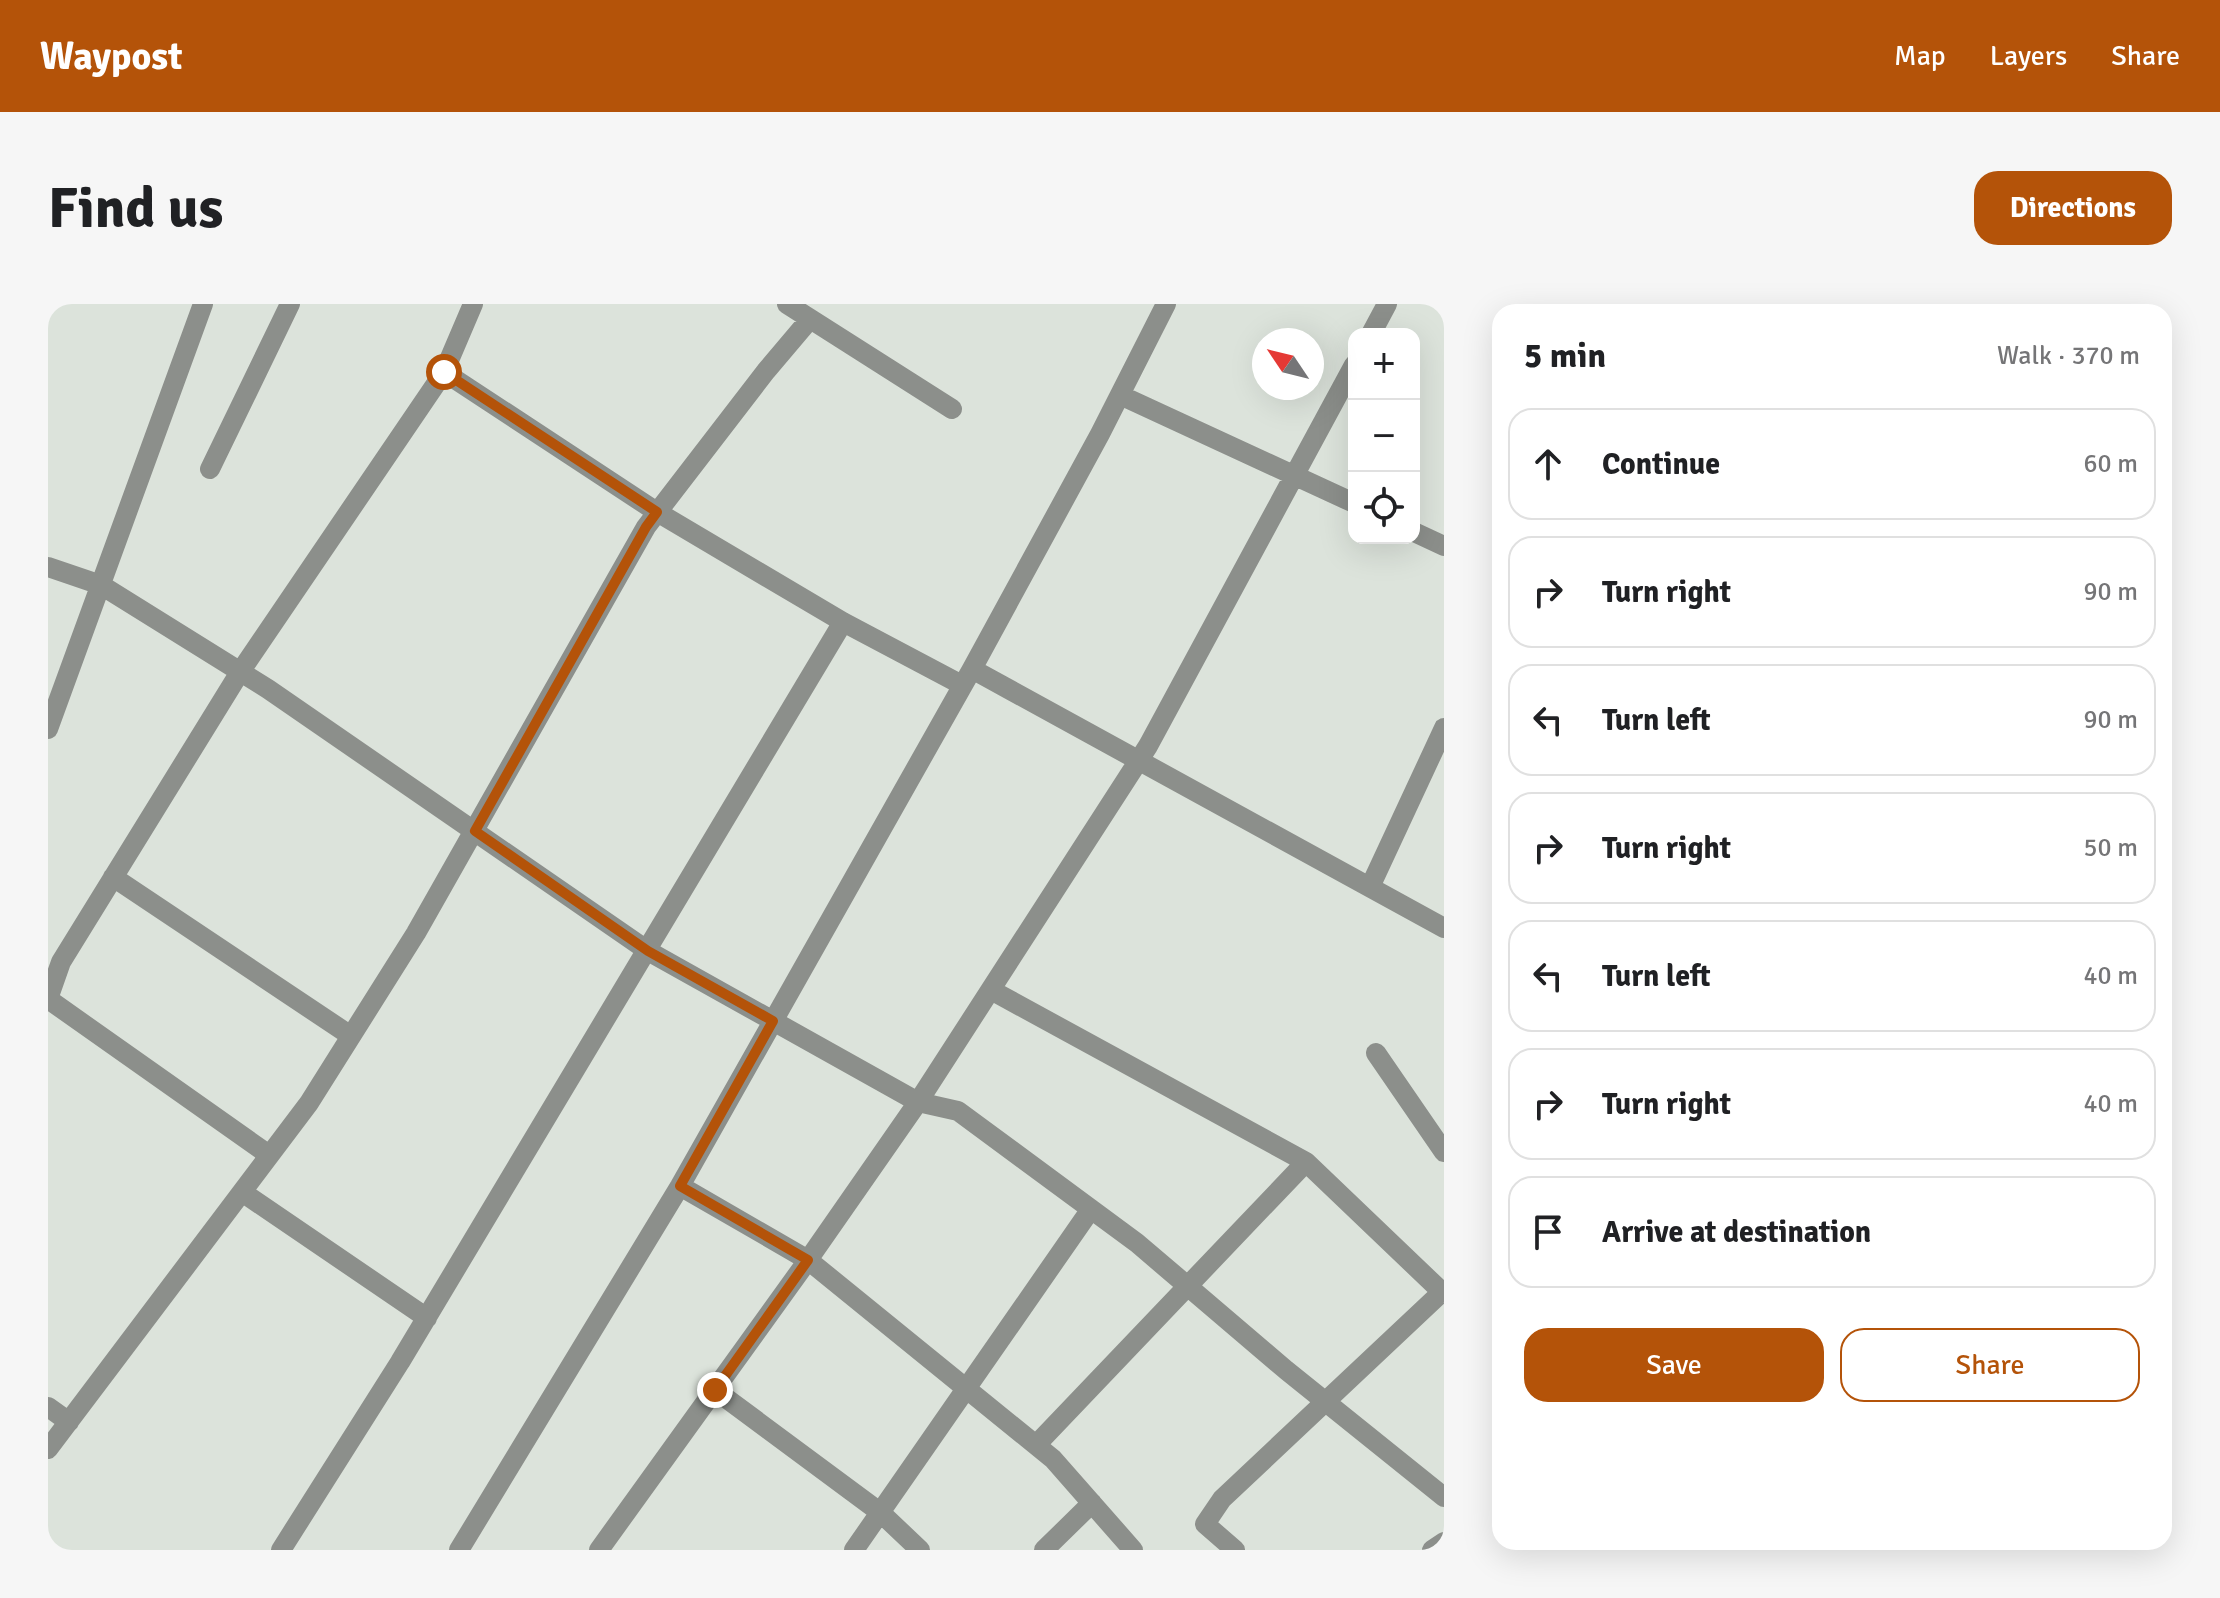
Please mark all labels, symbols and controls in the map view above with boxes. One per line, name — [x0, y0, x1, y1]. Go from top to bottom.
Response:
text: Waypost — [40, 33, 182, 80]
text: Map — [1894, 39, 1946, 73]
text: Layers — [1990, 39, 2067, 73]
text: Share — [2111, 39, 2180, 73]
button: Directions — [1974, 171, 2172, 245]
text: Find us — [48, 174, 223, 243]
north arrow — [1252, 328, 1324, 400]
map controls — [1348, 328, 1420, 544]
button: + — [1348, 328, 1420, 400]
text: 5 min — [1524, 335, 1606, 377]
text: Walk · 370 m — [1997, 340, 2140, 372]
route start — [426, 354, 462, 390]
button: − — [1348, 400, 1420, 472]
icon: ahead — [1526, 442, 1570, 486]
text: Continue — [1602, 446, 1720, 483]
text: 60 m — [2083, 448, 2138, 480]
button: locate — [1348, 472, 1420, 544]
icon: right — [1526, 570, 1570, 614]
text: Turn right — [1602, 574, 1731, 611]
text: 90 m — [2083, 576, 2138, 608]
icon: left — [1526, 698, 1570, 742]
text: Turn left — [1602, 702, 1711, 739]
text: 90 m — [2083, 704, 2138, 736]
icon: right — [1526, 826, 1570, 870]
text: Turn right — [1602, 830, 1731, 867]
text: 50 m — [2083, 832, 2138, 864]
icon: left — [1526, 954, 1570, 998]
text: Turn left — [1602, 958, 1711, 995]
text: 40 m — [2083, 960, 2138, 992]
icon: right — [1526, 1082, 1570, 1126]
text: Turn right — [1602, 1086, 1731, 1123]
text: 40 m — [2083, 1088, 2138, 1120]
icon: arrive — [1526, 1210, 1570, 1254]
text: Arrive at destination — [1602, 1214, 1871, 1251]
button: Save — [1524, 1328, 1824, 1402]
button: Share — [1840, 1328, 2140, 1402]
route end — [697, 1372, 733, 1408]

